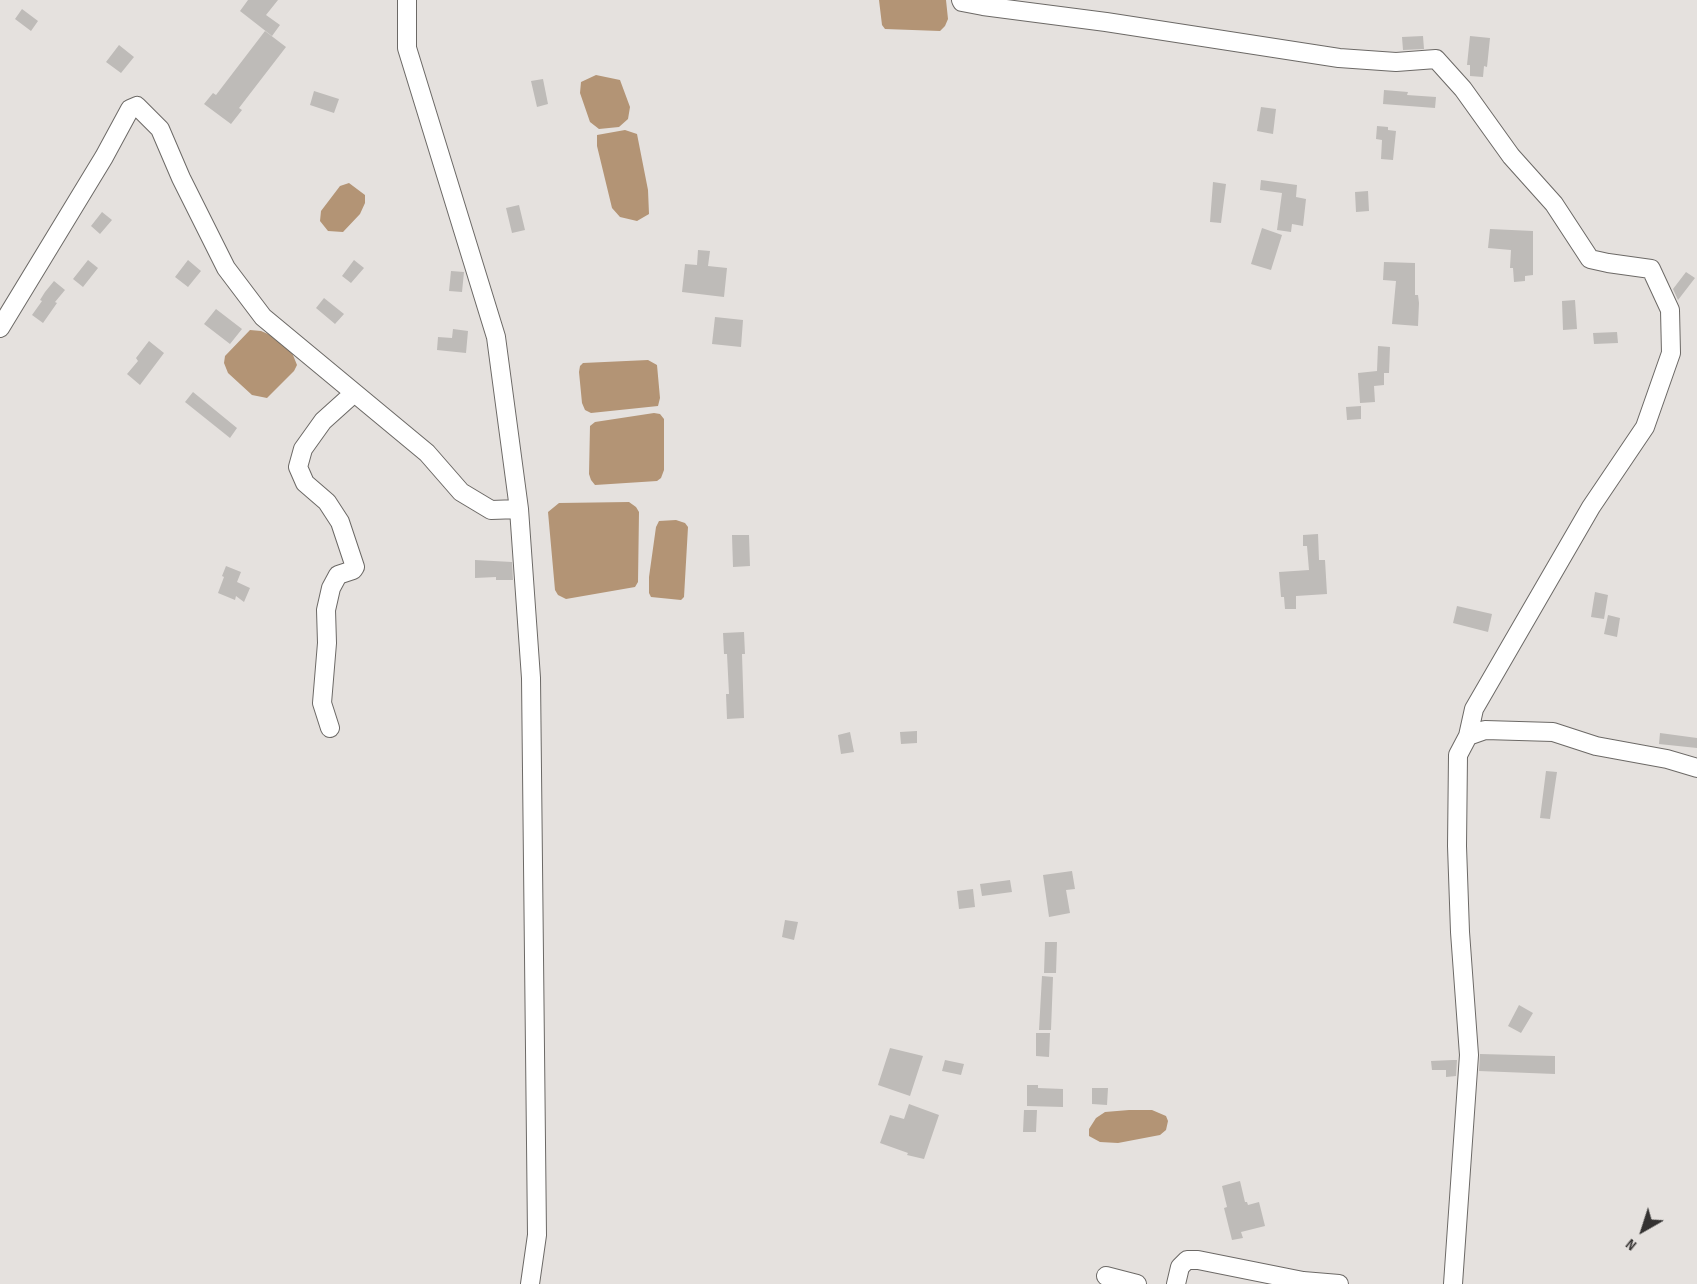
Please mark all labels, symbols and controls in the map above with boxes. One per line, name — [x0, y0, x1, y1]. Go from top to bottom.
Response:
north arrow — [1613, 1200, 1673, 1260]
text: N — [1622, 1234, 1641, 1254]

